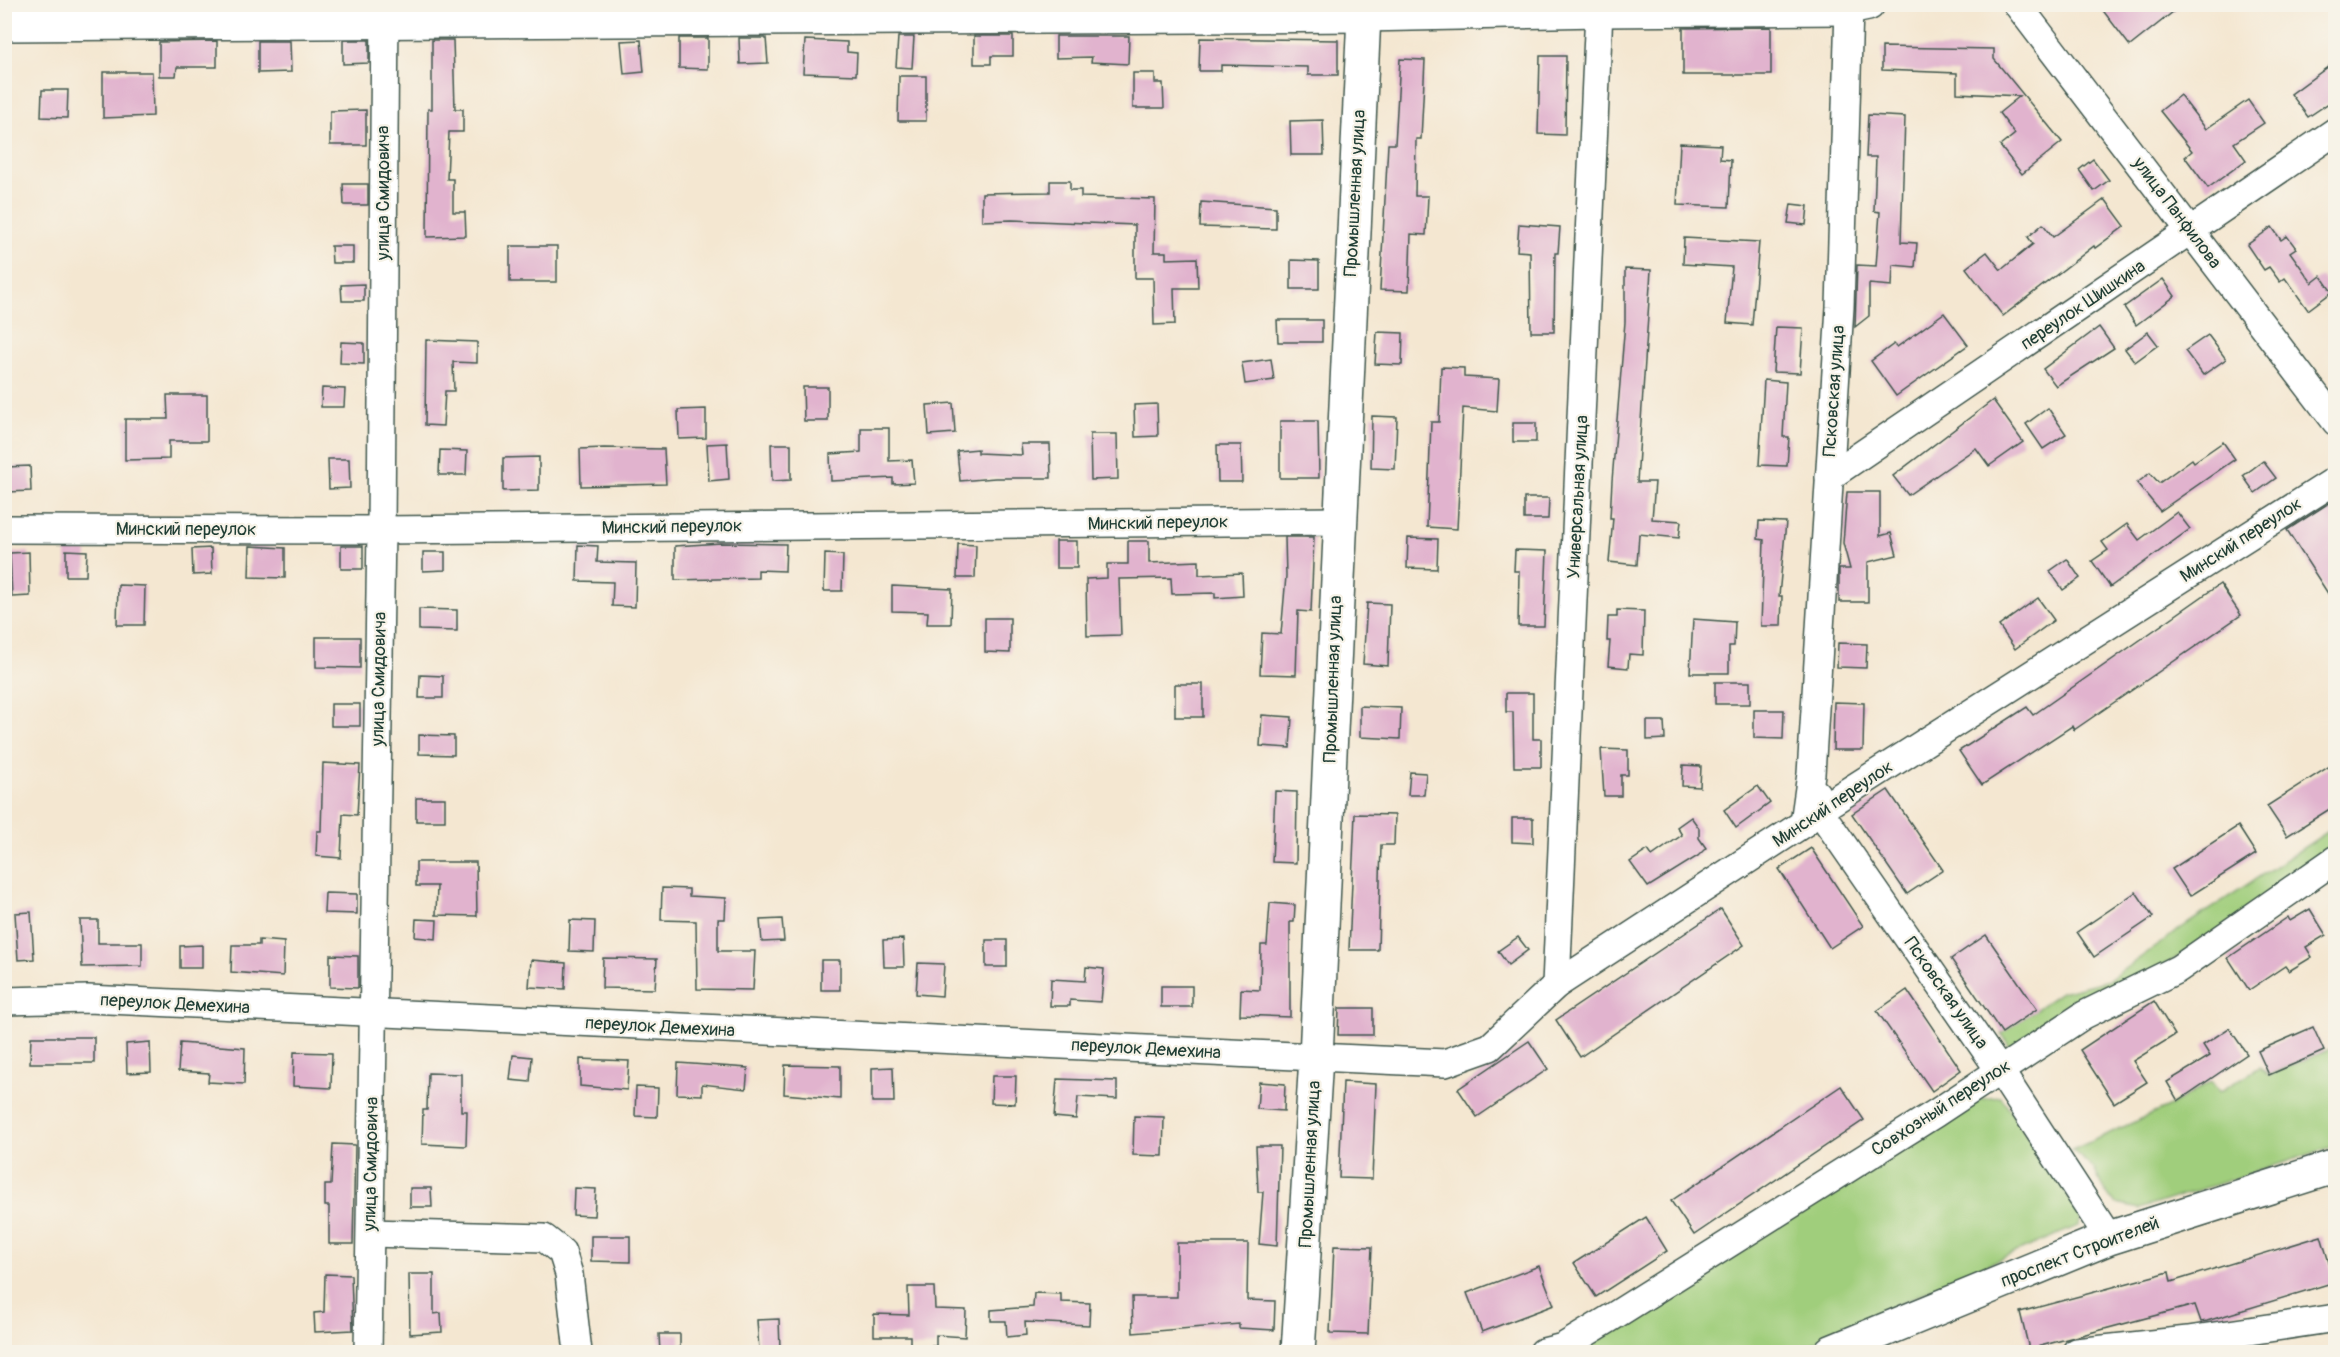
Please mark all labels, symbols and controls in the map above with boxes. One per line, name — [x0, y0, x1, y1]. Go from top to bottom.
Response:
street label: Промышленная улица — [1339, 109, 1371, 277]
street label: улица Смидовича — [372, 126, 395, 261]
street label: улица Панфилова — [2127, 152, 2226, 273]
street label: переулок Шишкина — [2016, 255, 2150, 355]
street label: Псковская улица — [1818, 324, 1850, 458]
street label: Универсальная улица — [1562, 415, 1594, 579]
street label: Минский переулок — [2176, 492, 2306, 588]
street label: Минский переулок — [1088, 510, 1228, 536]
street label: Минский переулок — [602, 514, 742, 540]
street label: Минский переулок — [116, 518, 256, 541]
street label: Промышленная улица — [1319, 595, 1347, 763]
street label: улица Смидовича — [366, 612, 392, 747]
street label: Минский переулок — [1768, 755, 1898, 853]
street label: Псковская улица — [1899, 932, 1993, 1054]
street label: переулок Демехина — [99, 989, 251, 1019]
street label: переулок Демехина — [584, 1012, 736, 1042]
street label: переулок Демехина — [1070, 1034, 1222, 1064]
street label: Совхозный переулок — [1867, 1054, 2015, 1162]
street label: Промышленная улица — [1294, 1080, 1326, 1248]
street label: улица Смидовича — [358, 1097, 384, 1232]
street label: проспект Строителей — [1998, 1211, 2162, 1293]

